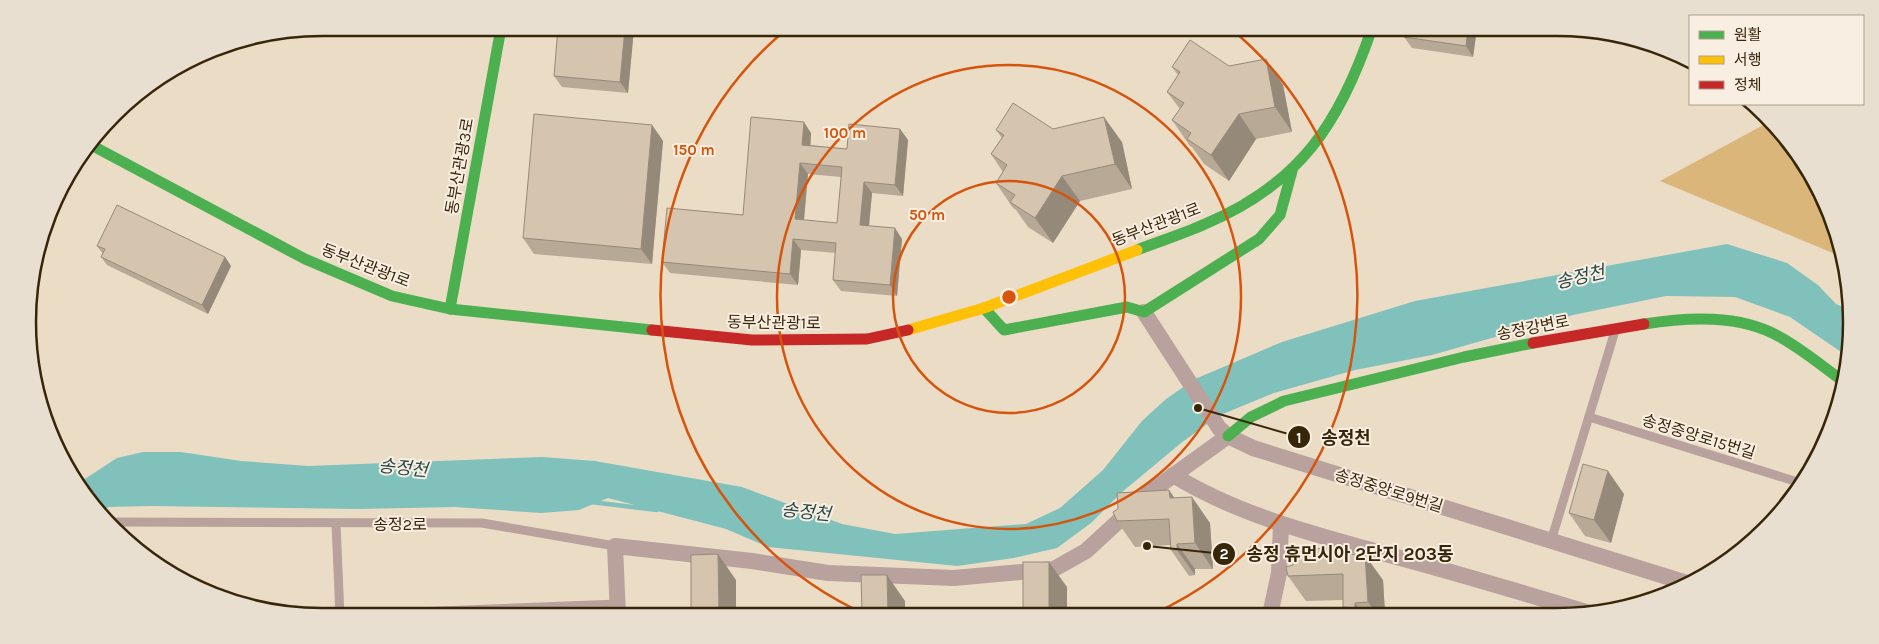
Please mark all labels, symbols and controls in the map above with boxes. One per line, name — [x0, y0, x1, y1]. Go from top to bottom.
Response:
legend — [1689, 15, 1864, 105]
text: 원활 — [1734, 26, 1762, 44]
text: 서행 — [1734, 51, 1762, 69]
text: 정체 — [1734, 76, 1762, 94]
street label: 동부산관광3로 — [442, 116, 477, 216]
text: 100 m — [824, 124, 866, 142]
text: 150 m — [673, 141, 715, 159]
street label: 동부산관광1로 — [1109, 199, 1204, 250]
text: 50 m — [909, 206, 945, 224]
street label: 동부산관광1로 — [319, 240, 413, 291]
water label: 송정천 — [1553, 260, 1609, 293]
centre of rings — [1000, 288, 1018, 306]
street label: 송정강변로 — [1495, 311, 1571, 344]
street label: 동부산관광1로 — [727, 312, 821, 333]
street label: 송정중앙로15번길 — [1640, 410, 1758, 463]
callout: 송정천 — [1286, 421, 1381, 454]
text: 송정천 — [1321, 427, 1371, 449]
text: 1 — [1296, 429, 1302, 447]
water label: 송정천 — [377, 454, 431, 482]
street label: 송정중앙로9번길 — [1332, 465, 1445, 516]
water label: 송정천 — [780, 498, 834, 526]
street label: 송정2로 — [373, 515, 427, 534]
callout: 송정 휴먼시아 2단지 203동 — [1212, 537, 1464, 570]
text: 송정 휴먼시아 2단지 203동 — [1246, 543, 1454, 565]
text: 2 — [1219, 545, 1229, 563]

